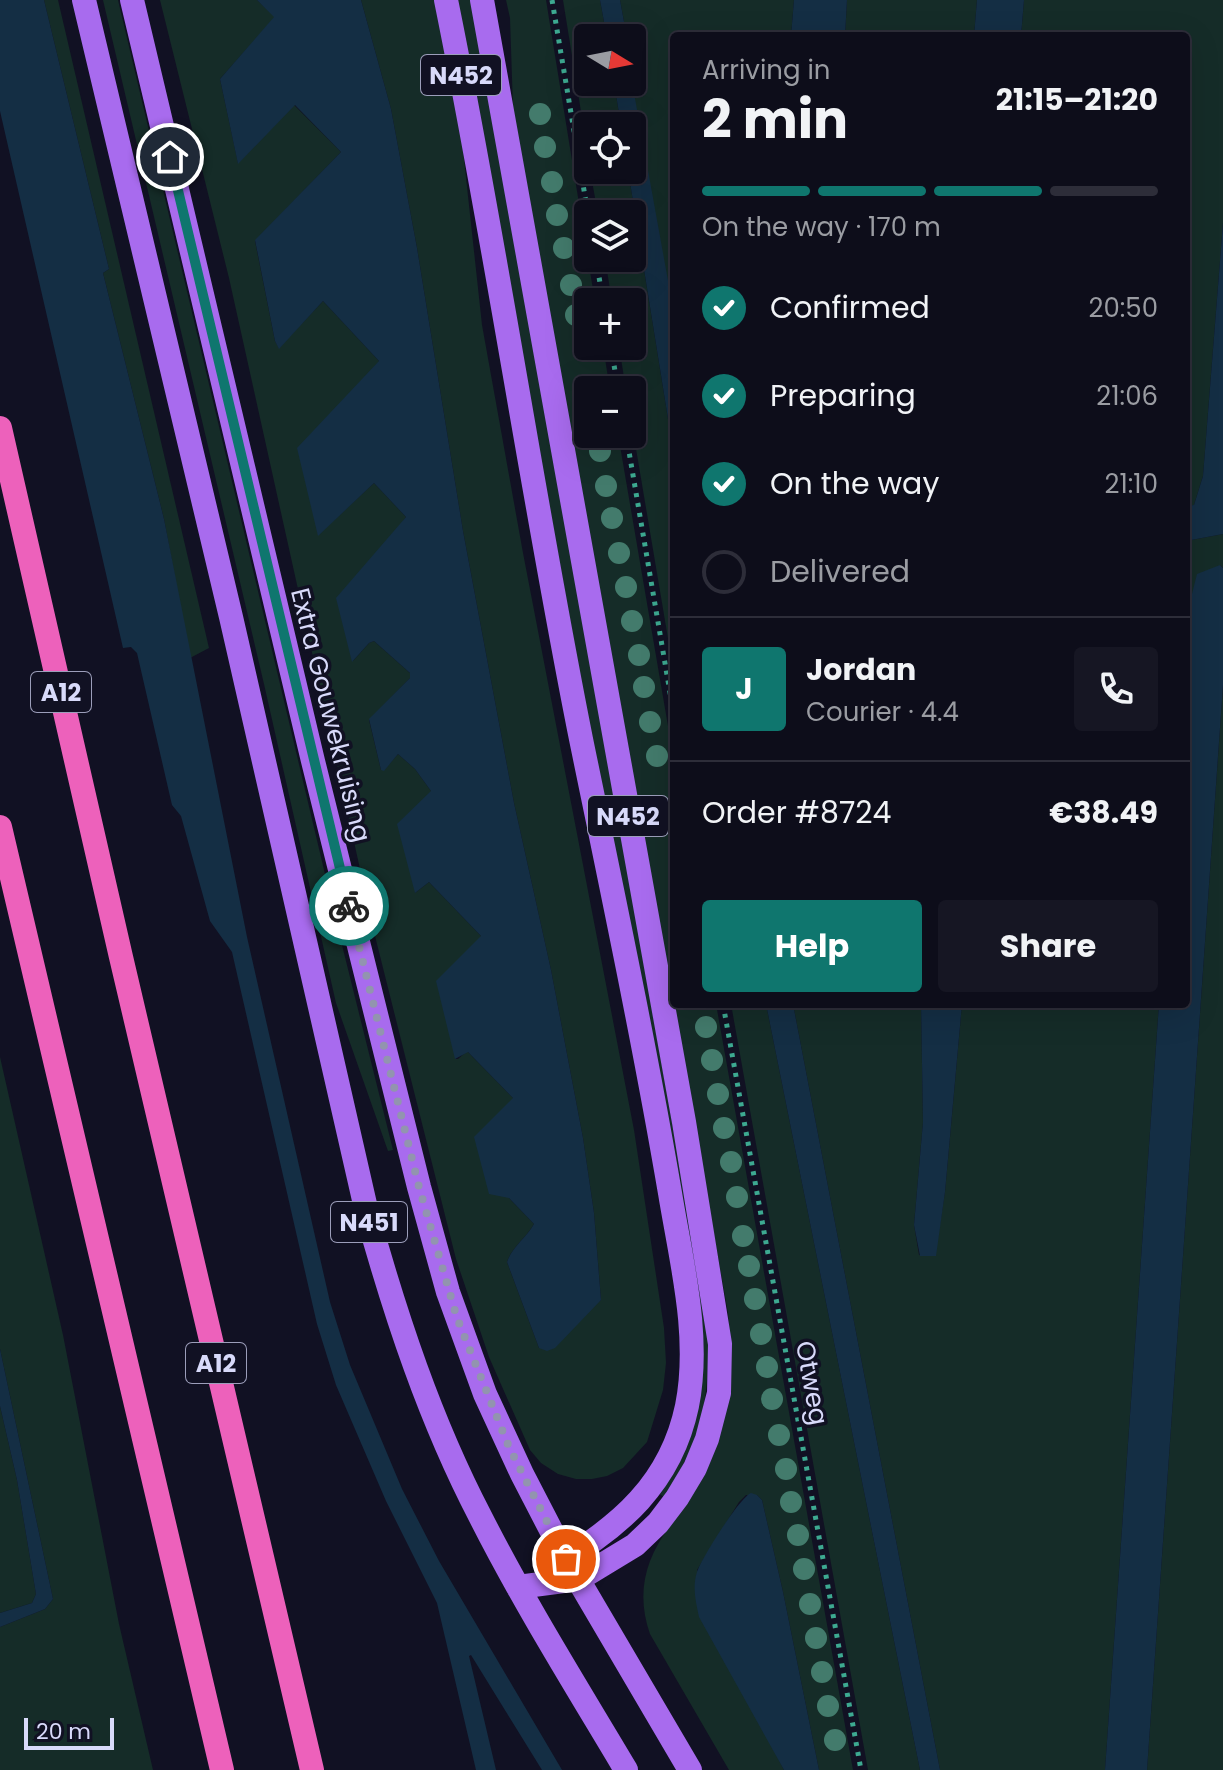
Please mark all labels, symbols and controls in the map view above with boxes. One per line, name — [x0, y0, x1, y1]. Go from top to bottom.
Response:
north arrow — [574, 24, 646, 96]
map controls — [574, 24, 646, 448]
text: Arriving in — [702, 52, 831, 88]
road number: N452 — [421, 55, 501, 95]
text: 21:15–21:20 — [996, 78, 1158, 121]
text: 2 min — [702, 83, 848, 156]
button: locate — [574, 112, 646, 184]
pin — [136, 123, 204, 191]
icon: home — [148, 135, 192, 179]
button: layers — [574, 200, 646, 272]
text: On the way · 170 m — [702, 209, 941, 245]
icon: check — [702, 286, 746, 330]
text: Confirmed — [770, 286, 930, 329]
button: + — [574, 288, 646, 360]
text: 20:50 — [1089, 290, 1158, 326]
icon: check — [702, 374, 746, 418]
text: Preparing — [770, 374, 916, 417]
button: − — [574, 376, 646, 448]
text: 21:06 — [1096, 378, 1158, 414]
icon: check — [702, 462, 746, 506]
text: On the way — [770, 462, 939, 505]
text: 21:10 — [1105, 466, 1158, 502]
text: Delivered — [770, 550, 910, 593]
street label: Extra Gouwekruising — [282, 584, 380, 846]
button: phone — [1074, 647, 1158, 731]
text: Jordan — [806, 648, 916, 691]
text: J — [735, 667, 753, 710]
road number: A12 — [31, 672, 91, 712]
text: Courier · 4.4 — [806, 694, 959, 730]
text: Order #8724 — [702, 791, 891, 834]
text: €38.49 — [1049, 791, 1158, 834]
road number: N452 — [588, 796, 668, 836]
courier — [309, 866, 389, 946]
icon: bike — [327, 884, 371, 928]
button: Help — [702, 900, 922, 992]
button: Share — [938, 900, 1158, 992]
road number: N451 — [331, 1202, 407, 1242]
street label: Otweg — [787, 1338, 837, 1428]
road number: A12 — [186, 1343, 246, 1383]
pin — [532, 1525, 600, 1593]
icon: bag — [544, 1537, 588, 1581]
scale bar — [24, 1714, 114, 1750]
text: 20 m — [36, 1716, 91, 1747]

